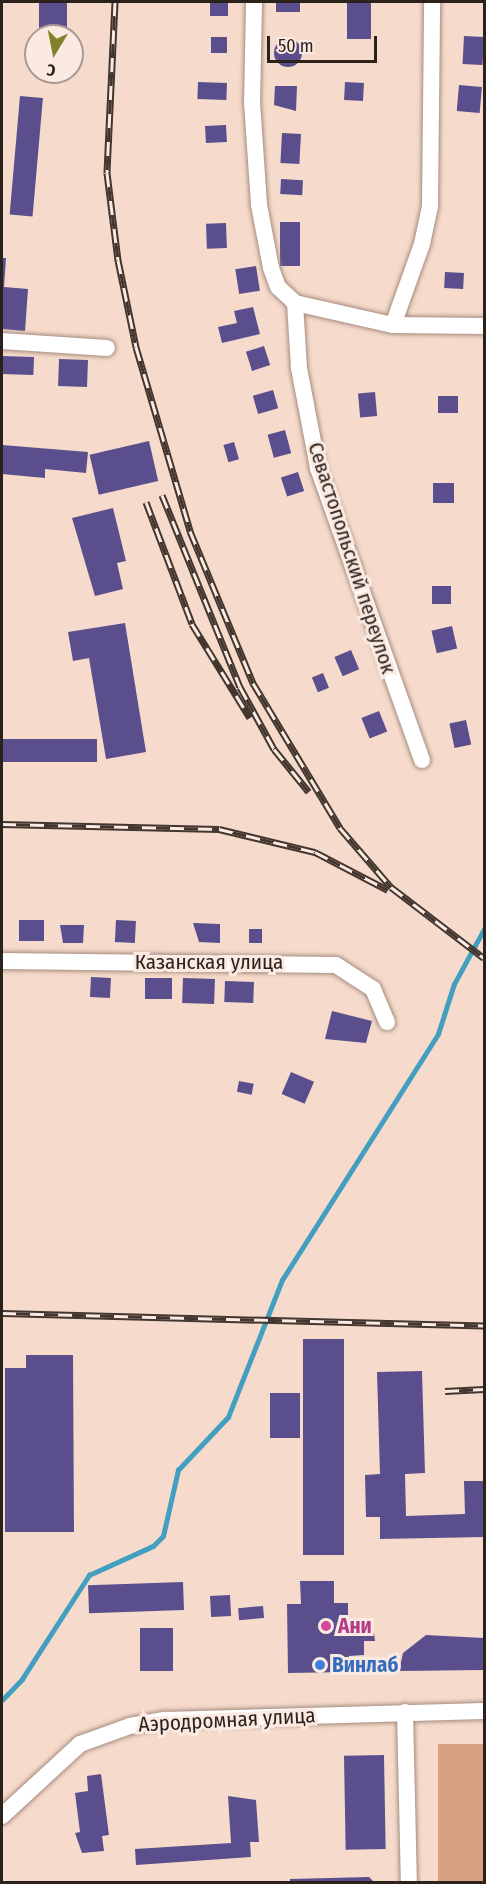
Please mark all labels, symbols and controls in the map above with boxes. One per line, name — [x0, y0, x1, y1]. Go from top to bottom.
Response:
north arrow — [24, 24, 84, 84]
scale bar — [270, 24, 380, 62]
text: 50 m — [278, 35, 314, 57]
text: С — [45, 60, 57, 80]
street label: Севастопольский переулок — [303, 439, 401, 677]
street label: Казанская улица — [135, 949, 283, 975]
place label: Ани — [338, 1613, 372, 1639]
marker: Ани — [319, 1619, 333, 1633]
place label: Винлаб — [332, 1652, 398, 1678]
marker: Винлаб — [313, 1658, 327, 1672]
street label: Аэродромная улица — [138, 1703, 316, 1737]

